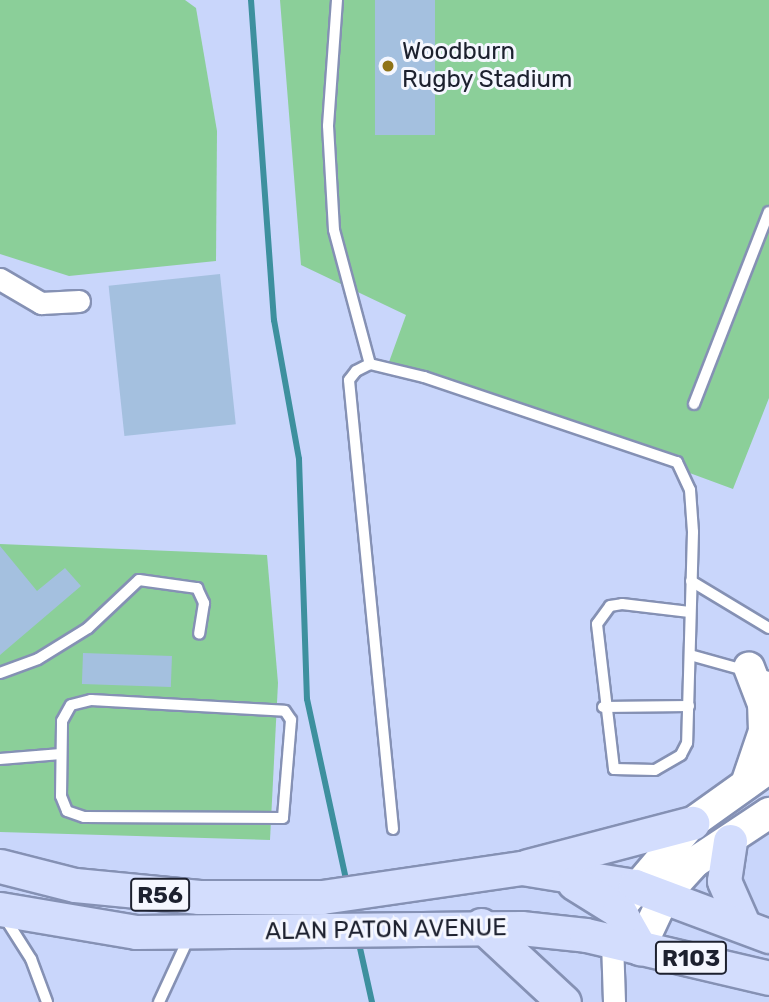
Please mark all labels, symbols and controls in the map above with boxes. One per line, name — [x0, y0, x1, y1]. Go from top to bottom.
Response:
place label: Woodburn Rugby Stadium — [402, 38, 573, 94]
marker: Woodburn Rugby Stadium — [380, 58, 396, 74]
road number: R56 — [128, 876, 192, 914]
street label: ALAN PATON AVENUE — [264, 913, 508, 947]
road number: R103 — [654, 939, 728, 978]

